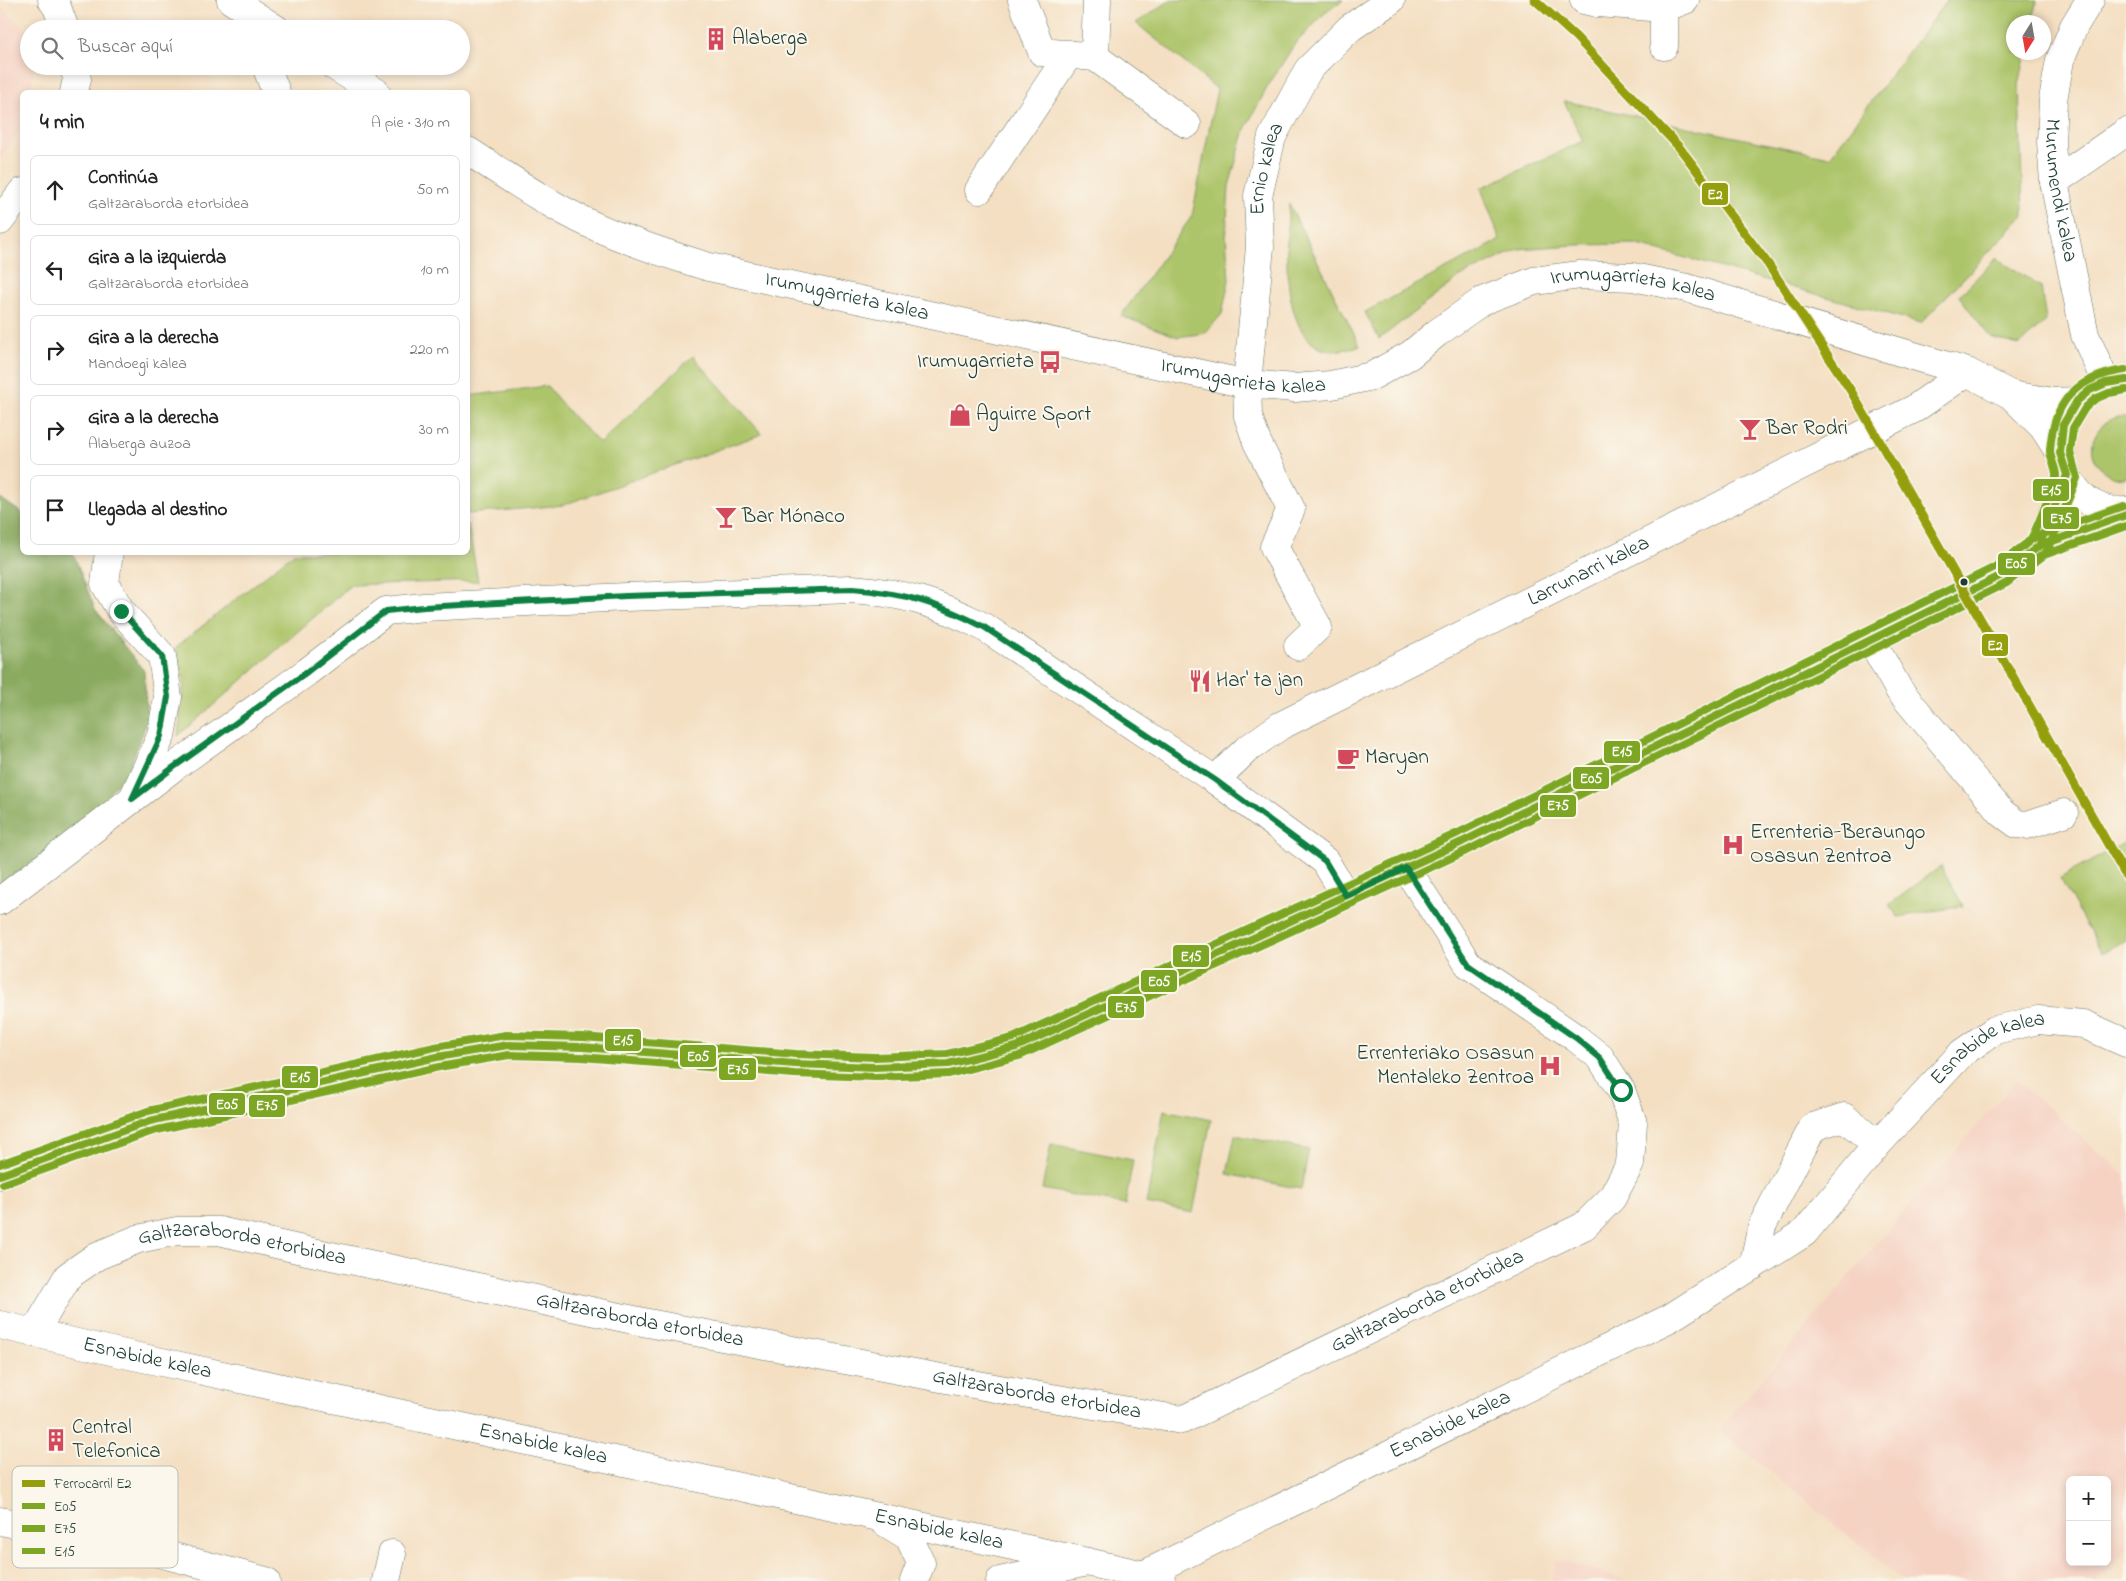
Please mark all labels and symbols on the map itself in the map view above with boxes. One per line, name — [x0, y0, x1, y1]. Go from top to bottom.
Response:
north arrow — [2006, 15, 2051, 60]
place label: Alaberga — [732, 24, 808, 56]
building icon: Alaberga — [703, 26, 729, 52]
street label: Ernio kalea — [1243, 117, 1292, 216]
street label: Murumendi kalea — [2036, 118, 2085, 265]
line badge: E2 — [1701, 182, 1729, 206]
text: E2 — [1707, 185, 1723, 206]
street label: Irumugarrieta kalea — [1548, 260, 1719, 311]
street label: Irumugarrieta kalea — [762, 265, 932, 329]
place label: Irumugarrieta — [917, 347, 1034, 379]
bus stop icon: Irumugarrieta — [1037, 349, 1063, 375]
street label: Irumugarrieta kalea — [1158, 351, 1327, 403]
place label: Aguirre Sport — [976, 400, 1091, 432]
shop icon: Aguirre Sport — [947, 402, 973, 428]
place label: Bar Rodri — [1765, 414, 1848, 444]
bar icon: Bar Rodri — [1737, 416, 1763, 442]
line badge: E15 — [2032, 478, 2070, 502]
text: E15 — [2041, 481, 2061, 502]
place label: Bar Mónaco — [741, 502, 845, 532]
bar icon: Bar Mónaco — [713, 504, 739, 530]
line badge: E75 — [2042, 506, 2080, 530]
text: E75 — [2050, 509, 2072, 530]
street label: Larrunarri kalea — [1523, 529, 1655, 615]
line badge: E05 — [1997, 552, 2036, 576]
text: E05 — [2005, 554, 2027, 575]
unlabelled marker — [1959, 577, 1969, 587]
route end — [110, 600, 133, 623]
line badge: E2 — [1981, 633, 2009, 657]
text: E2 — [1987, 636, 2003, 657]
place label: Har' ta jan — [1216, 666, 1303, 696]
restaurant icon: Har' ta jan — [1187, 668, 1213, 694]
line badge: E15 — [1603, 740, 1641, 764]
text: E15 — [1612, 742, 1632, 763]
place label: Maryan — [1365, 743, 1429, 775]
cafe icon: Maryan — [1335, 745, 1361, 771]
line badge: E05 — [1572, 766, 1610, 790]
text: E05 — [1580, 769, 1602, 790]
line badge: E75 — [1539, 794, 1577, 818]
text: E75 — [1547, 796, 1569, 817]
place label: Errenteria-Beraungo Osasun Zentroa — [1750, 818, 1926, 872]
hospital icon: Errenteria-Beraungo Osasun Zentroa — [1720, 832, 1746, 858]
line badge: E15 — [1172, 944, 1210, 968]
text: E15 — [1181, 947, 1201, 968]
line badge: E05 — [1140, 969, 1178, 993]
text: E05 — [1148, 972, 1170, 993]
line badge: E75 — [1107, 995, 1145, 1019]
text: E75 — [1115, 998, 1137, 1019]
street label: Esnabide kalea — [1924, 1005, 2046, 1093]
line badge: E15 — [604, 1028, 642, 1052]
text: E15 — [613, 1031, 633, 1052]
place label: Errenteriako Osasun Mentaleko Zentroa — [1356, 1039, 1534, 1093]
line badge: E05 — [679, 1044, 717, 1068]
text: E05 — [687, 1047, 709, 1068]
hospital icon: Errenteriako Osasun Mentaleko Zentroa — [1537, 1053, 1563, 1079]
line badge: E75 — [718, 1057, 757, 1081]
text: E75 — [727, 1060, 749, 1081]
line badge: E15 — [281, 1065, 319, 1089]
text: E15 — [290, 1068, 310, 1089]
route start — [1610, 1079, 1633, 1102]
line badge: E05 — [208, 1092, 246, 1116]
line badge: E75 — [248, 1094, 286, 1118]
text: E05 — [216, 1095, 238, 1116]
text: E75 — [256, 1096, 278, 1117]
street label: Galtzaraborda etorbidea — [135, 1216, 349, 1274]
street label: Galtzaraborda etorbidea — [1326, 1242, 1529, 1361]
street label: Galtzaraborda etorbidea — [533, 1285, 746, 1356]
street label: Esnabide kalea — [80, 1330, 215, 1387]
street label: Galtzaraborda etorbidea — [930, 1362, 1143, 1428]
street label: Esnabide kalea — [1385, 1383, 1516, 1467]
place label: Central Telefonica — [72, 1413, 161, 1467]
street label: Esnabide kalea — [476, 1416, 610, 1473]
building icon: Central Telefonica — [43, 1427, 69, 1453]
legend — [12, 1466, 178, 1568]
text: Ferrocarril E2 — [53, 1474, 132, 1495]
text: E05 — [54, 1497, 77, 1518]
street label: Esnabide kalea — [872, 1501, 1006, 1559]
text: E75 — [54, 1519, 76, 1540]
text: E15 — [54, 1542, 75, 1563]

